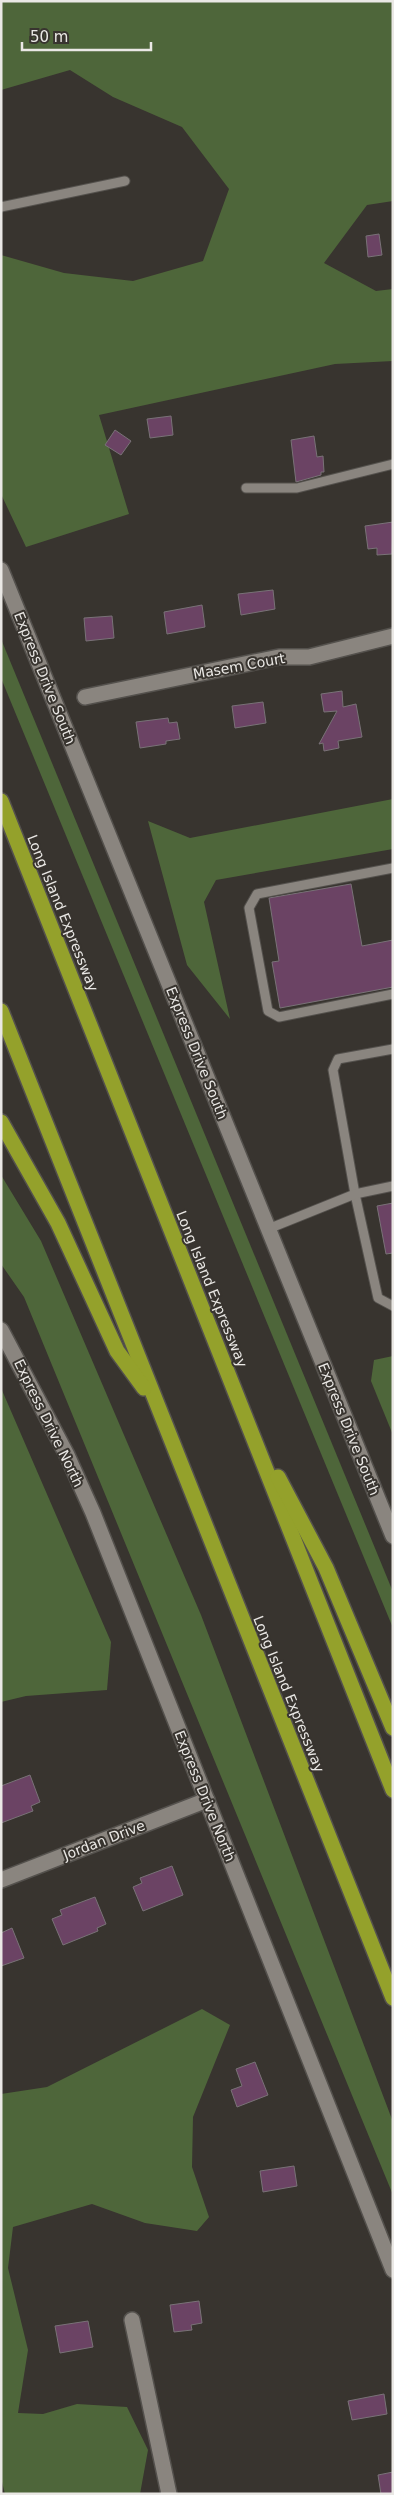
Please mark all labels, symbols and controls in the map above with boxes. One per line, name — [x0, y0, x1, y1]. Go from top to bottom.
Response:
scale bar — [22, 20, 151, 52]
text: 50 m — [30, 28, 68, 46]
street label: Express Drive South — [11, 609, 79, 747]
street label: Masem Court — [192, 650, 287, 682]
street label: Long Island Expressway — [24, 832, 102, 994]
street label: Express Drive South — [163, 984, 231, 1122]
street label: Long Island Expressway — [173, 1208, 251, 1370]
street label: Express Drive North — [11, 1357, 87, 1489]
street label: Express Drive South — [315, 1360, 383, 1498]
street label: Long Island Expressway — [250, 1613, 328, 1775]
street label: Express Drive North — [171, 1728, 239, 1864]
street label: Jordan Drive — [60, 1817, 147, 1863]

